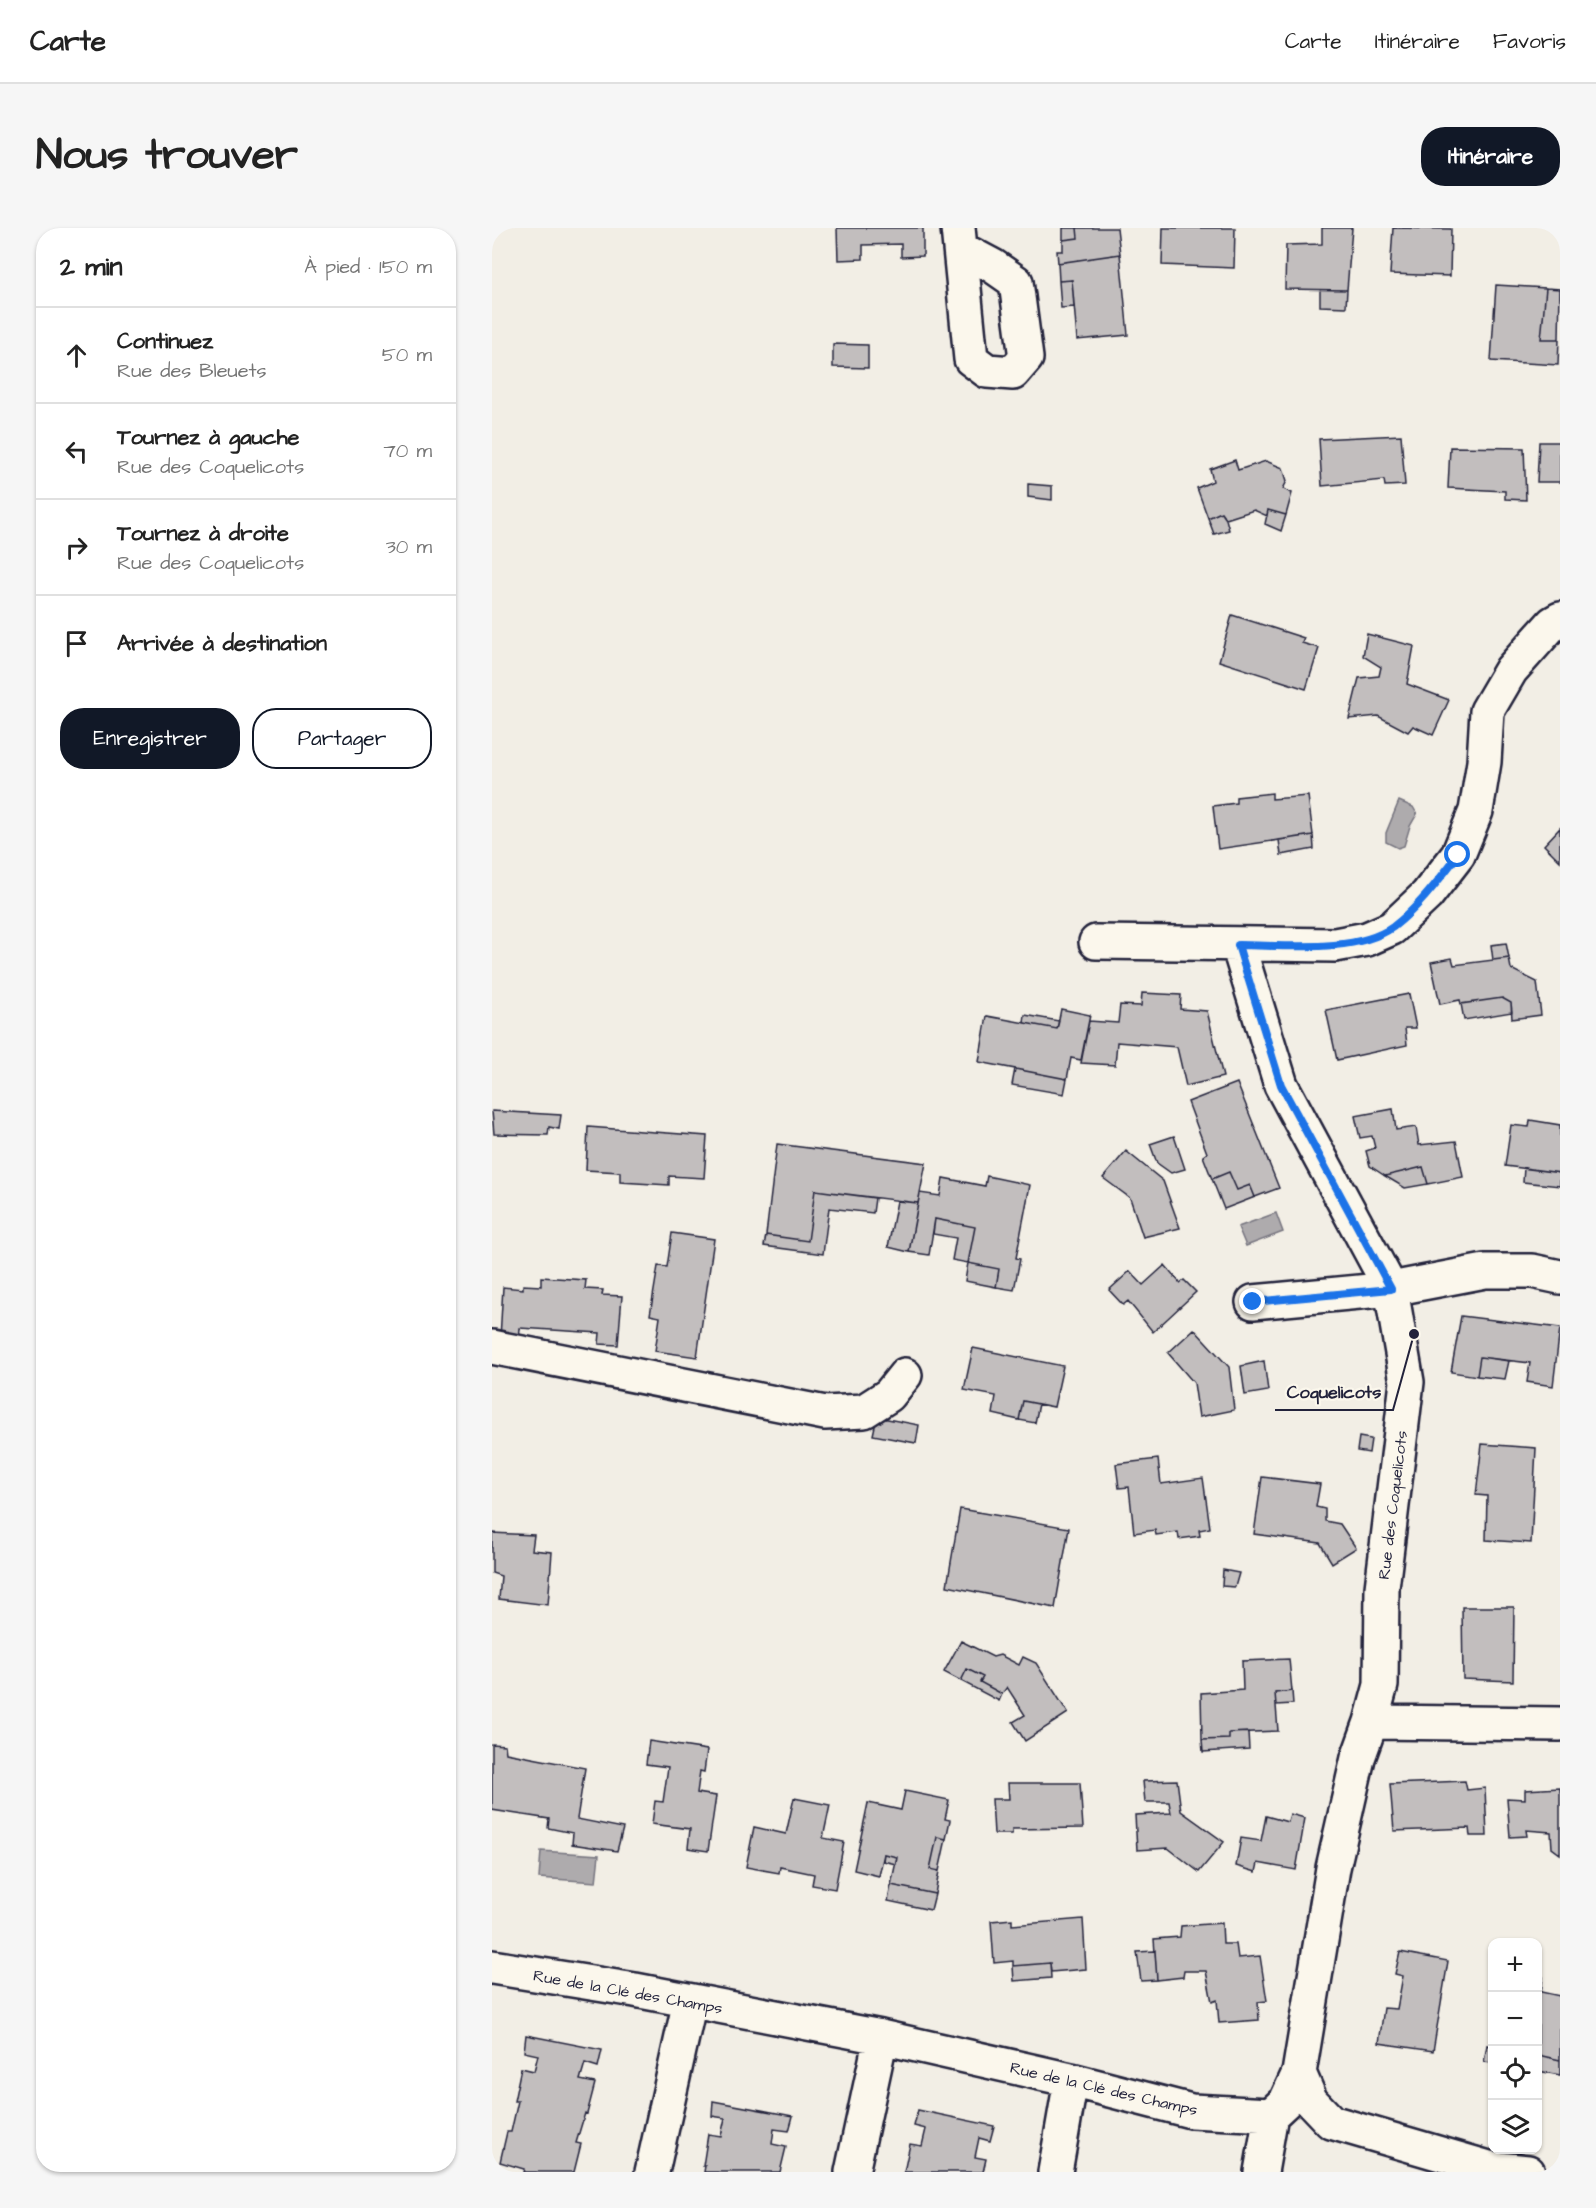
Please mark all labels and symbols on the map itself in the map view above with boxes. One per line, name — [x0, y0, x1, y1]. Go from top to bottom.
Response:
route start — [1444, 841, 1470, 867]
route end — [1239, 1288, 1265, 1314]
callout: Coquelicots — [1275, 1374, 1393, 1410]
text: Coquelicots — [1287, 1380, 1381, 1405]
street label: Rue des Coquelicots — [1373, 1429, 1413, 1581]
street label: Rue de la Clé des Champs — [531, 1964, 724, 2019]
street label: Rue de la Clé des Champs — [1008, 2057, 1200, 2121]

